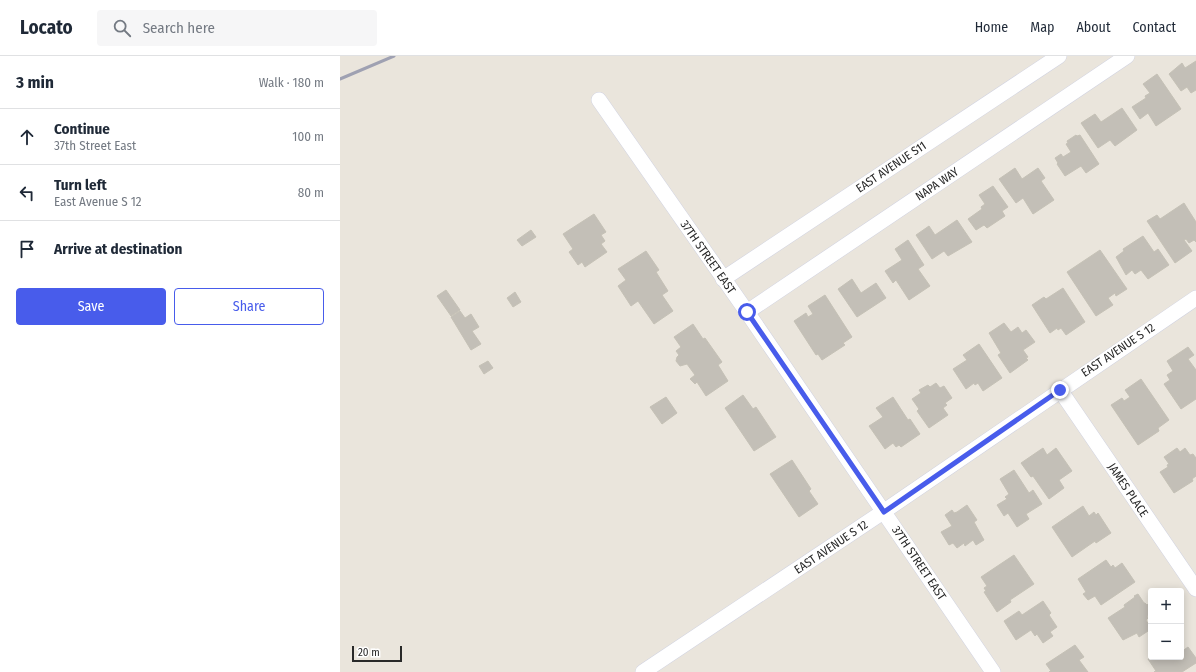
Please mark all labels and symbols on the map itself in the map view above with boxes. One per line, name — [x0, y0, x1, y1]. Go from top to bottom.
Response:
street label: EAST AVENUE S11 — [853, 138, 929, 196]
street label: NAPA WAY — [913, 164, 961, 203]
street label: 37TH STREET EAST — [677, 218, 739, 297]
route start — [738, 303, 756, 321]
street label: EAST AVENUE S 12 — [1079, 320, 1157, 380]
route end — [1051, 381, 1069, 399]
street label: JAMES PLACE — [1105, 460, 1151, 520]
street label: EAST AVENUE S 12 — [792, 517, 870, 577]
street label: 37TH STREET EAST — [889, 523, 949, 603]
scale bar — [352, 644, 402, 663]

